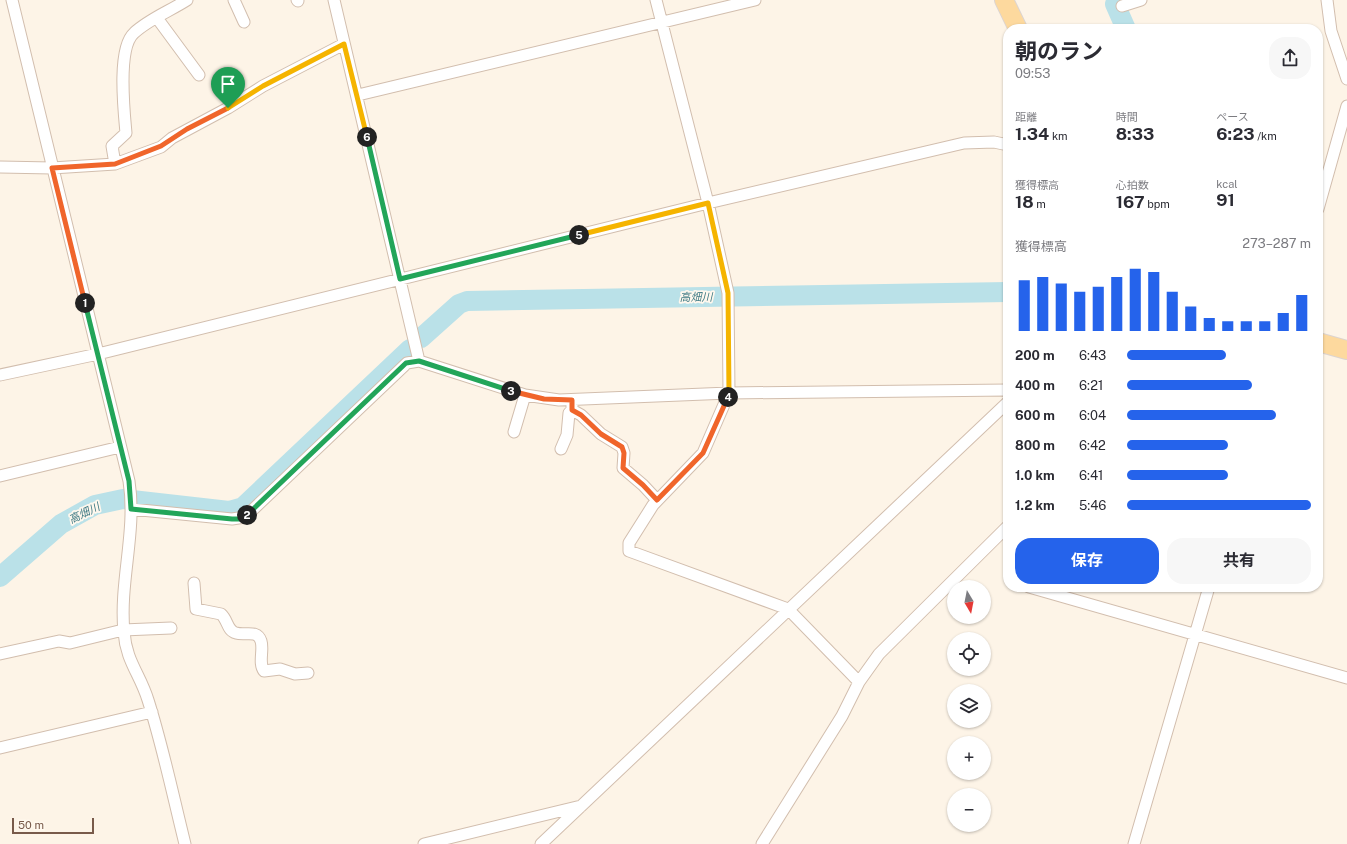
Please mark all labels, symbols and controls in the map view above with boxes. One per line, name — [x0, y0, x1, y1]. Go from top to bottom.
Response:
button: share — [1269, 37, 1311, 79]
text: 朝のラン — [1015, 38, 1103, 64]
text: 09:53 — [1015, 66, 1050, 81]
pin — [211, 67, 245, 108]
icon: arrive — [217, 73, 239, 95]
text: 距離 — [1015, 111, 1037, 123]
text: 時間 — [1116, 111, 1138, 123]
text: ペース — [1216, 111, 1249, 123]
text: 1.34 — [1015, 124, 1049, 144]
text: 8:33 — [1116, 124, 1154, 144]
text: 6:23 — [1216, 124, 1255, 144]
pin: 6 — [357, 127, 377, 147]
text: km — [1049, 130, 1068, 142]
text: /km — [1255, 130, 1277, 142]
text: 6 — [363, 131, 371, 143]
text: kcal — [1216, 178, 1238, 190]
text: 獲得標高 — [1015, 179, 1059, 191]
text: 心拍数 — [1116, 179, 1149, 191]
text: 91 — [1216, 190, 1235, 210]
text: 18 — [1015, 192, 1034, 212]
text: 167 — [1116, 192, 1145, 212]
text: m — [1034, 198, 1046, 210]
text: bpm — [1145, 198, 1170, 210]
pin: 5 — [569, 225, 589, 245]
text: 5 — [575, 229, 583, 241]
text: 273–287 m — [1242, 236, 1311, 251]
text: 獲得標高 — [1015, 239, 1067, 254]
water label: 高畑川 — [679, 291, 714, 303]
pin: 1 — [75, 293, 95, 313]
text: 1 — [83, 297, 87, 309]
text: 200 m — [1015, 348, 1055, 363]
text: 6:43 — [1079, 348, 1106, 363]
text: 400 m — [1015, 378, 1055, 393]
text: 6:21 — [1079, 378, 1103, 393]
pin: 3 — [501, 381, 521, 401]
text: 3 — [507, 385, 515, 397]
pin: 4 — [718, 387, 738, 407]
text: 4 — [724, 391, 732, 403]
text: 600 m — [1015, 408, 1055, 423]
text: 6:04 — [1079, 408, 1106, 423]
text: 800 m — [1015, 438, 1055, 453]
text: 6:42 — [1079, 438, 1106, 453]
text: 1.0 km — [1015, 468, 1055, 483]
text: 6:41 — [1079, 468, 1103, 483]
text: 1.2 km — [1015, 498, 1055, 513]
text: 5:46 — [1079, 498, 1106, 513]
water label: 高畑川 — [67, 500, 102, 526]
pin: 2 — [237, 505, 257, 525]
text: 2 — [244, 509, 251, 521]
button: 保存 — [1015, 538, 1159, 584]
button: 共有 — [1167, 538, 1311, 584]
north arrow — [947, 580, 991, 624]
map controls — [947, 580, 991, 832]
button: locate — [947, 632, 991, 676]
button: layers — [947, 684, 991, 728]
button: + — [947, 736, 991, 780]
button: − — [947, 788, 991, 832]
scale bar — [12, 816, 94, 835]
text: 50 m — [18, 819, 44, 831]

